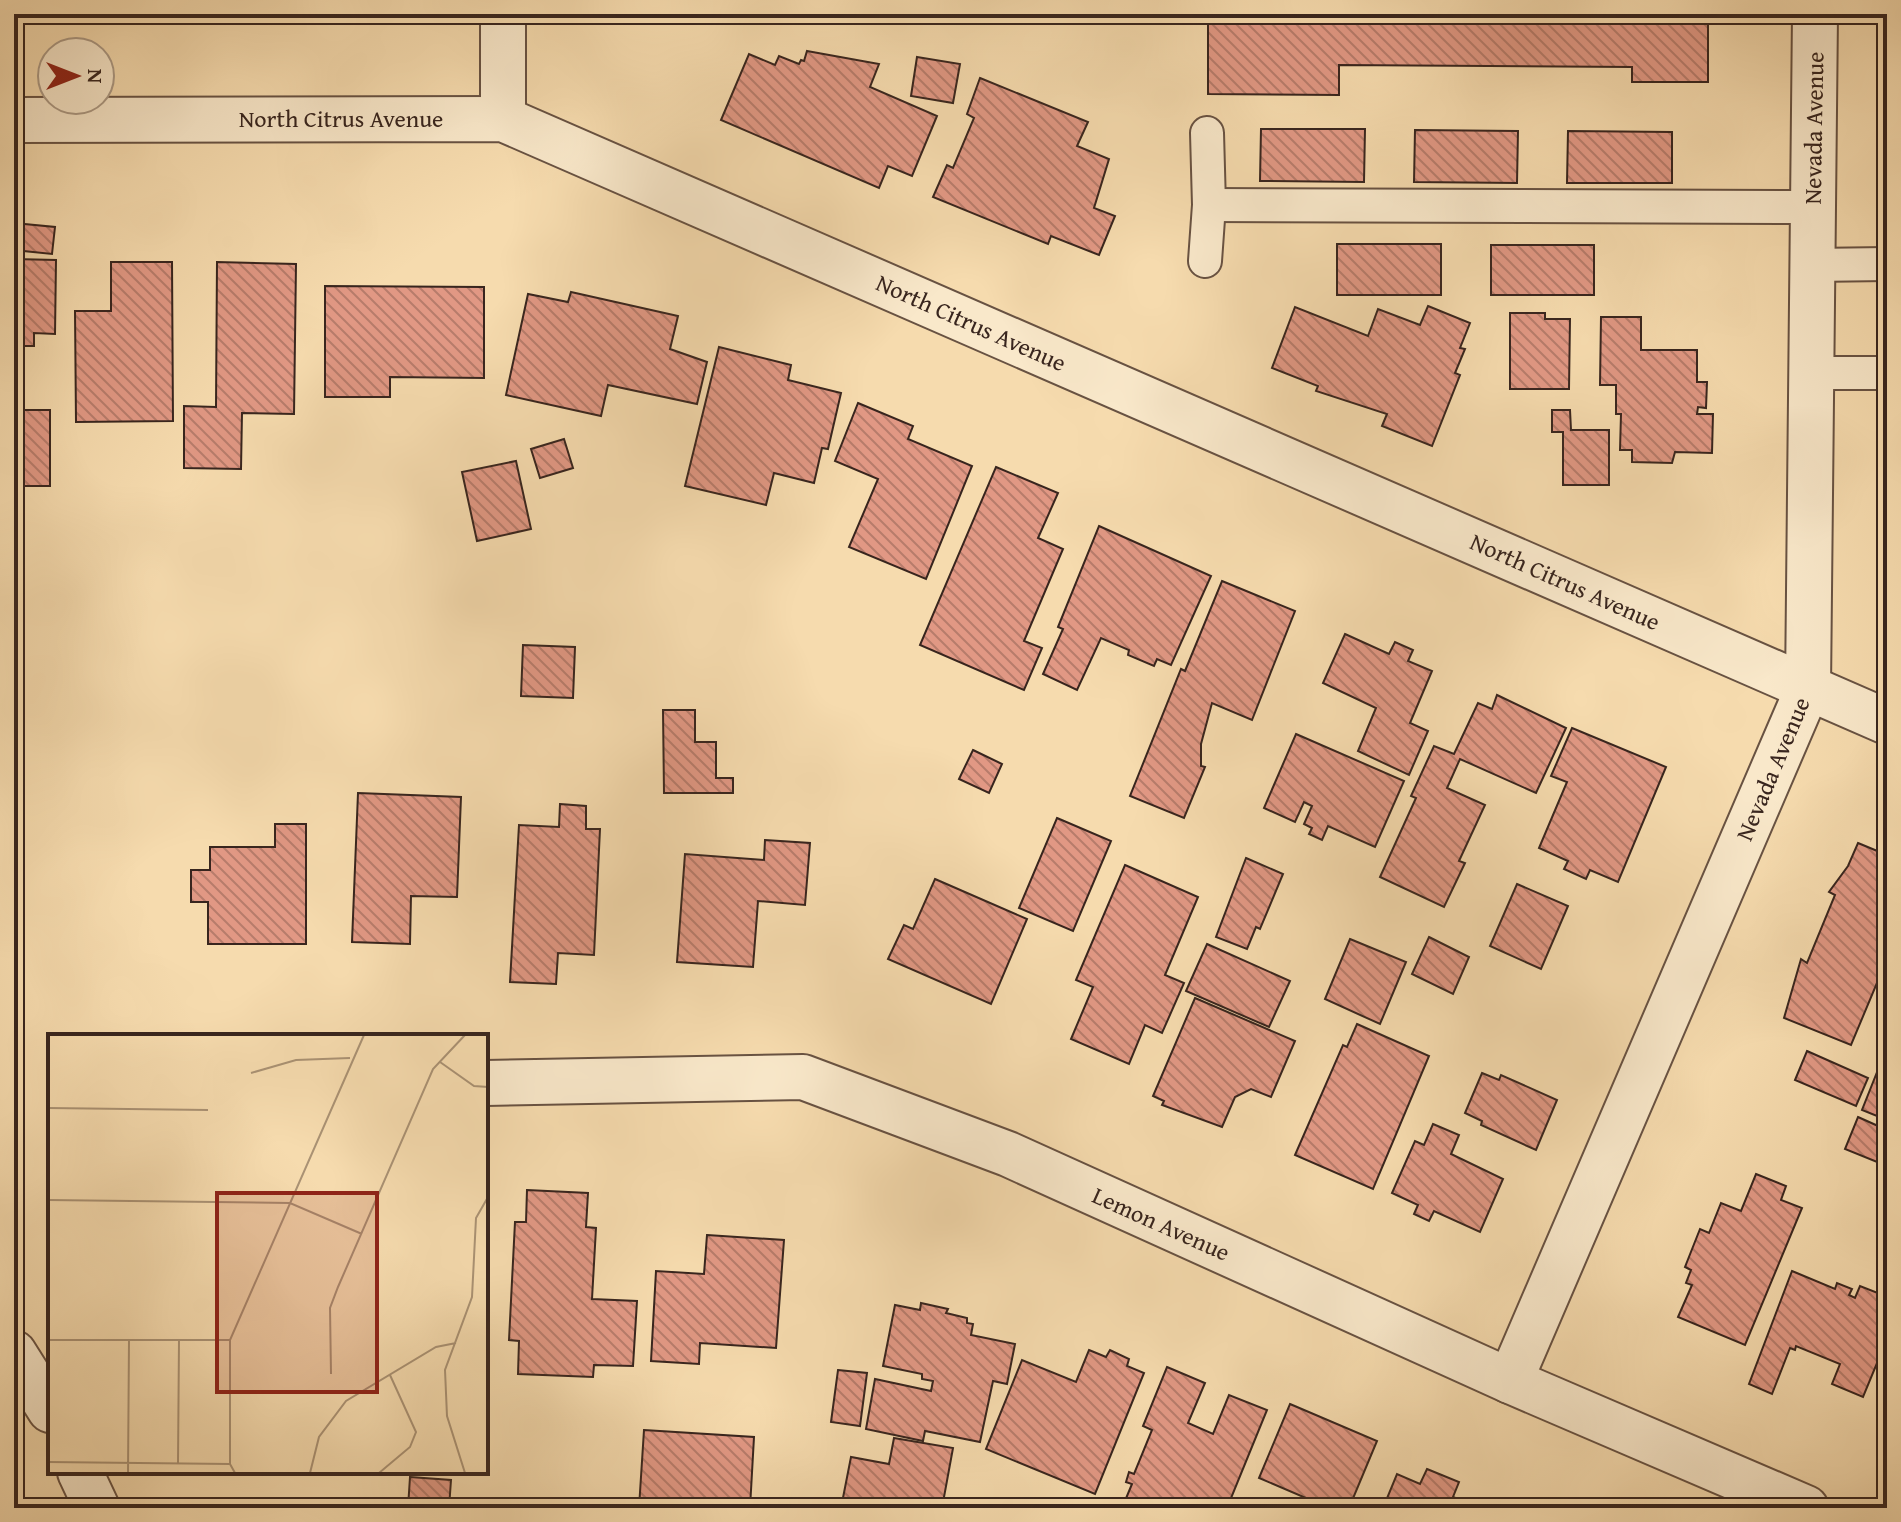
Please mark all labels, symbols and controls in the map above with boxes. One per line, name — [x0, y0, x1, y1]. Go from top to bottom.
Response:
north arrow — [36, 36, 116, 116]
street label: Nevada Avenue — [1795, 51, 1832, 205]
text: N — [80, 69, 112, 84]
street label: North Citrus Avenue — [239, 101, 443, 136]
street label: North Citrus Avenue — [871, 265, 1072, 380]
street label: North Citrus Avenue — [1465, 524, 1666, 639]
street label: Nevada Avenue — [1727, 692, 1819, 846]
inset map — [48, 1034, 488, 1474]
street label: Lemon Avenue — [1087, 1178, 1236, 1269]

